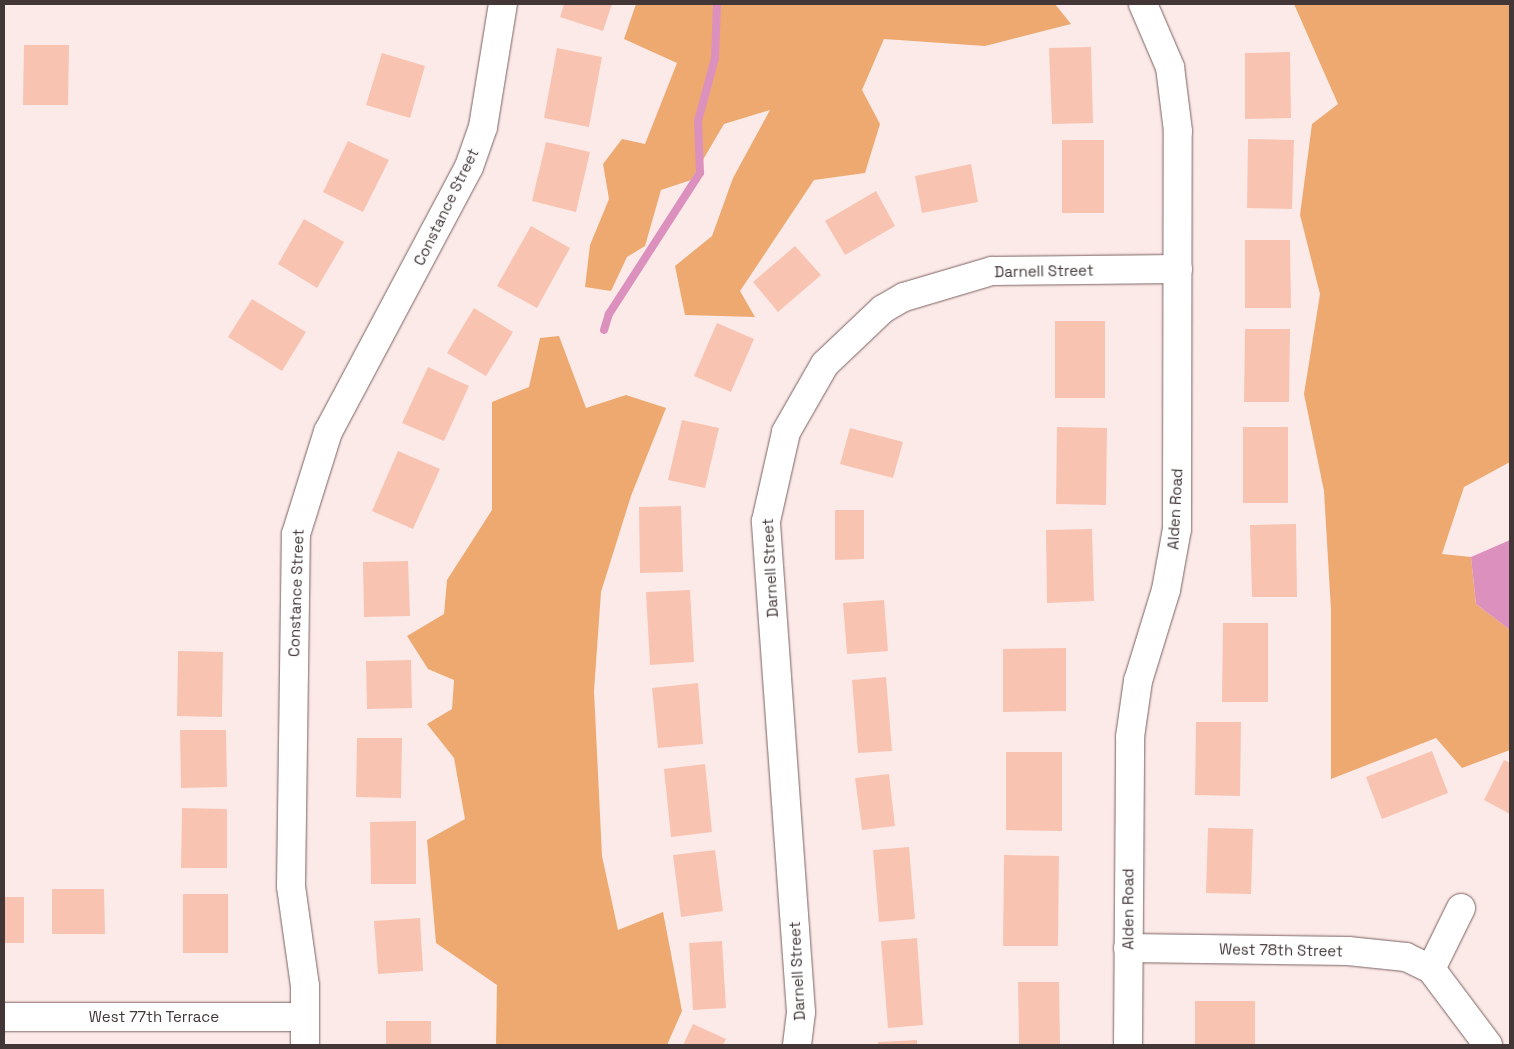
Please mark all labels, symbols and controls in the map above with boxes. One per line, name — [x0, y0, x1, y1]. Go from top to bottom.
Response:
street label: Constance Street — [410, 146, 482, 268]
street label: Darnell Street — [994, 261, 1094, 281]
street label: Alden Road — [1164, 468, 1186, 550]
street label: Darnell Street — [758, 518, 782, 618]
street label: Constance Street — [285, 529, 307, 657]
street label: Alden Road — [1119, 868, 1137, 950]
street label: Darnell Street — [785, 921, 809, 1021]
street label: West 78th Street — [1219, 940, 1343, 960]
street label: West 77th Terrace — [89, 1008, 219, 1026]

